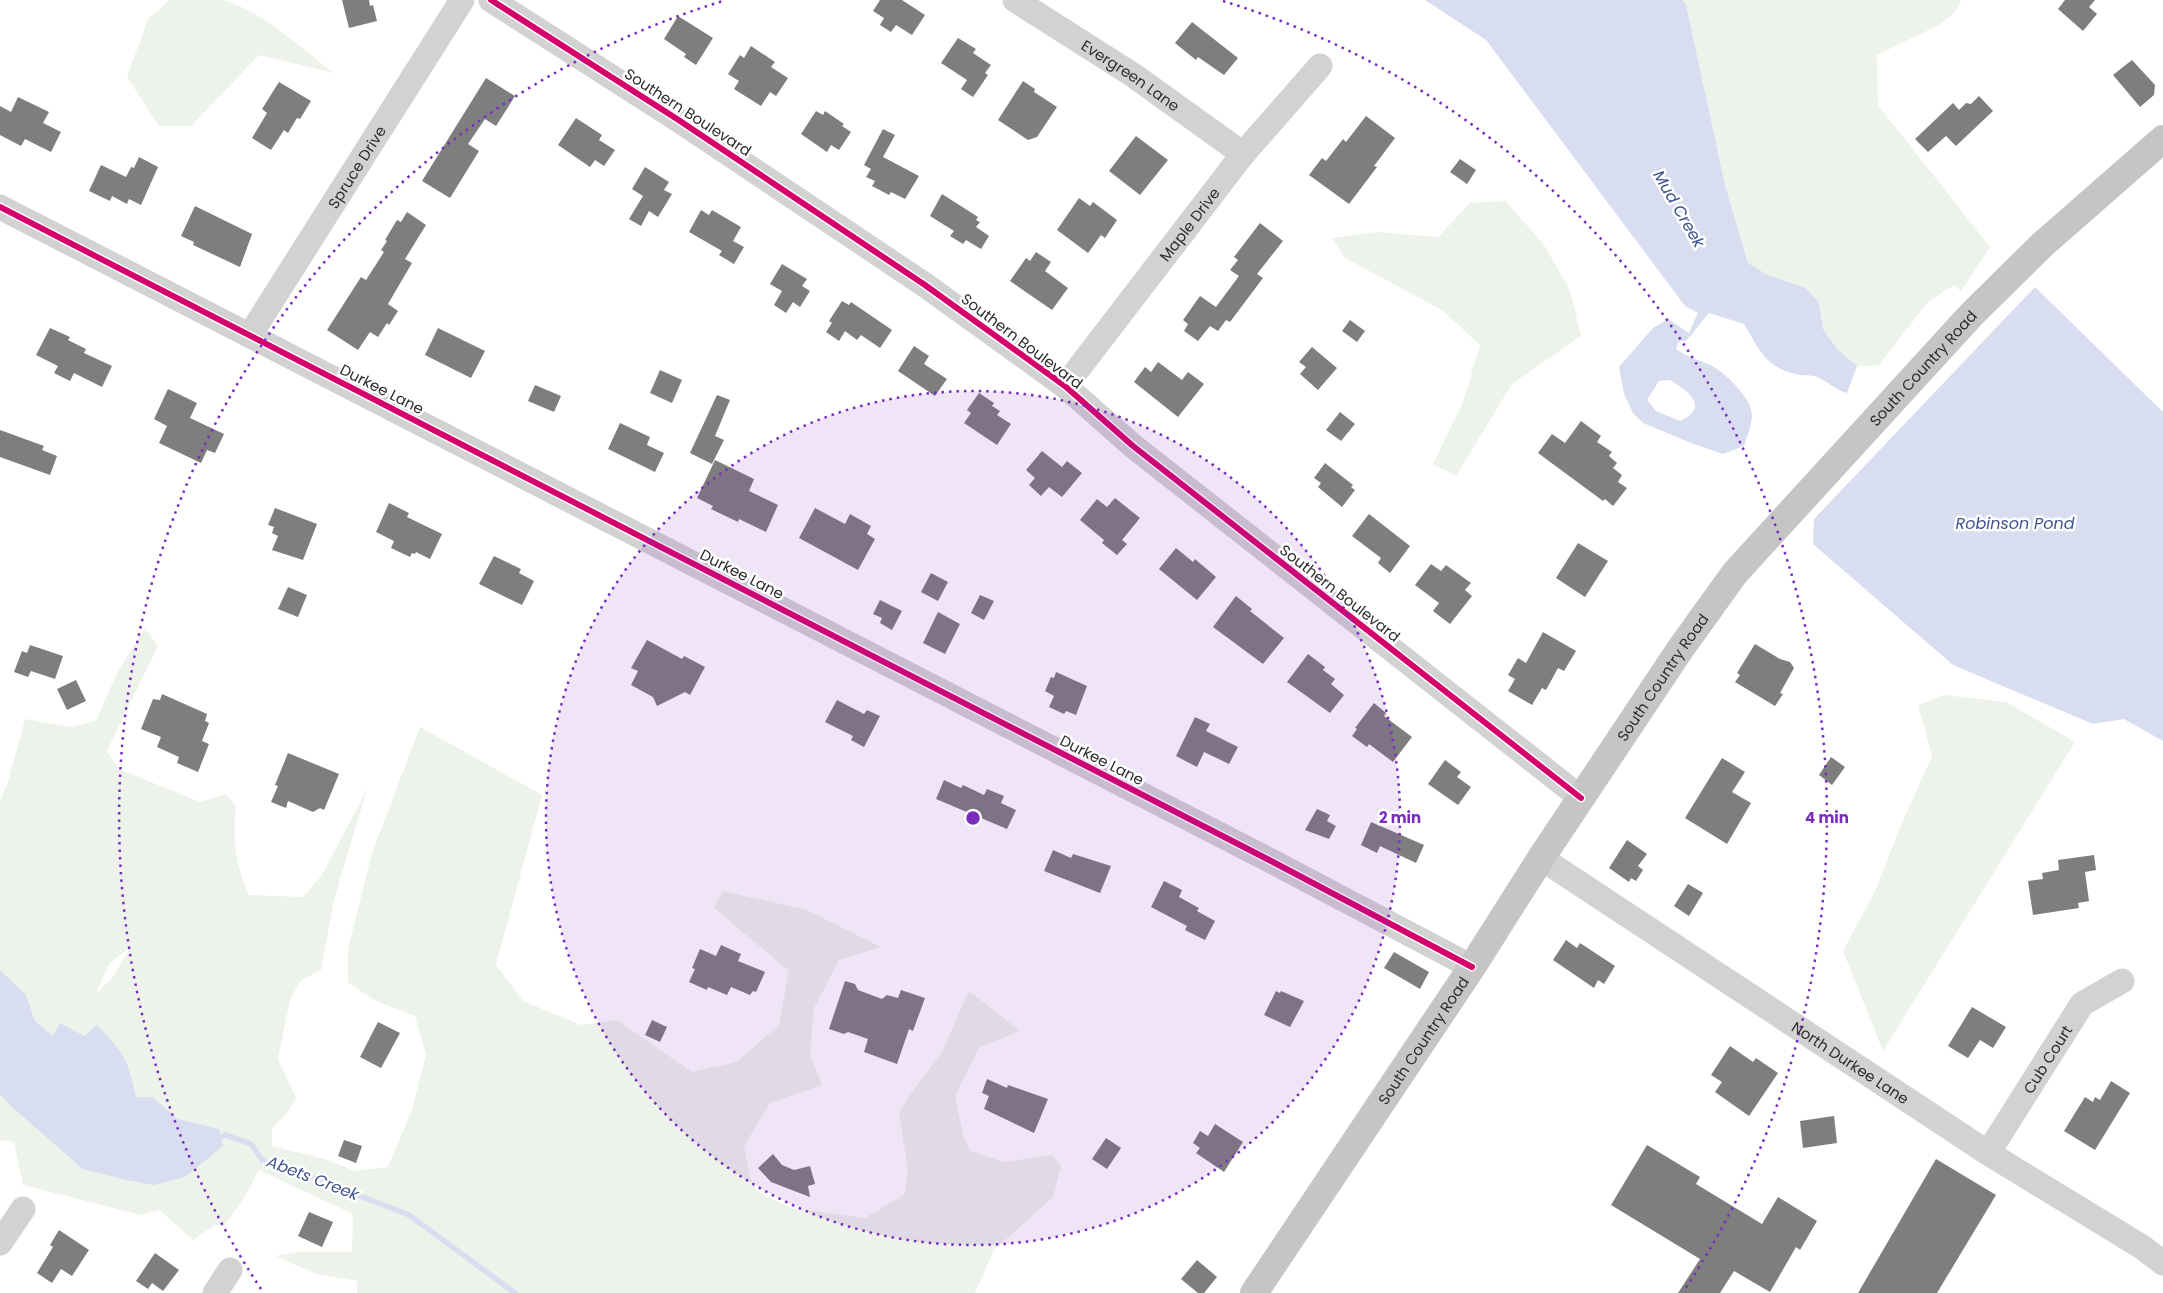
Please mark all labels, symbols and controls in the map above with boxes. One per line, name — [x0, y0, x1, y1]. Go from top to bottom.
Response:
street label: Evergreen Lane — [1077, 34, 1184, 116]
street label: Southern Boulevard — [621, 63, 755, 161]
street label: Spruce Drive — [322, 121, 390, 212]
water label: Mud Creek — [1648, 166, 1711, 253]
street label: Maple Drive — [1154, 183, 1224, 265]
street label: Southern Boulevard — [957, 288, 1087, 394]
street label: South Country Road — [1864, 305, 1981, 430]
street label: Durkee Lane — [336, 359, 428, 419]
water label: Robinson Pond — [1955, 512, 2075, 535]
street label: Southern Boulevard — [1276, 539, 1404, 647]
street label: Durkee Lane — [696, 544, 788, 604]
street label: South Country Road — [1611, 609, 1713, 745]
street label: Durkee Lane — [1056, 730, 1148, 790]
text: 2 min — [1379, 807, 1421, 828]
text: 4 min — [1805, 807, 1849, 828]
centre of rings — [964, 809, 982, 827]
street label: South Country Road — [1373, 972, 1473, 1109]
street label: North Durkee Lane — [1788, 1016, 1913, 1109]
street label: Cub Court — [2018, 1021, 2077, 1097]
water label: Abets Creek — [263, 1150, 363, 1206]

